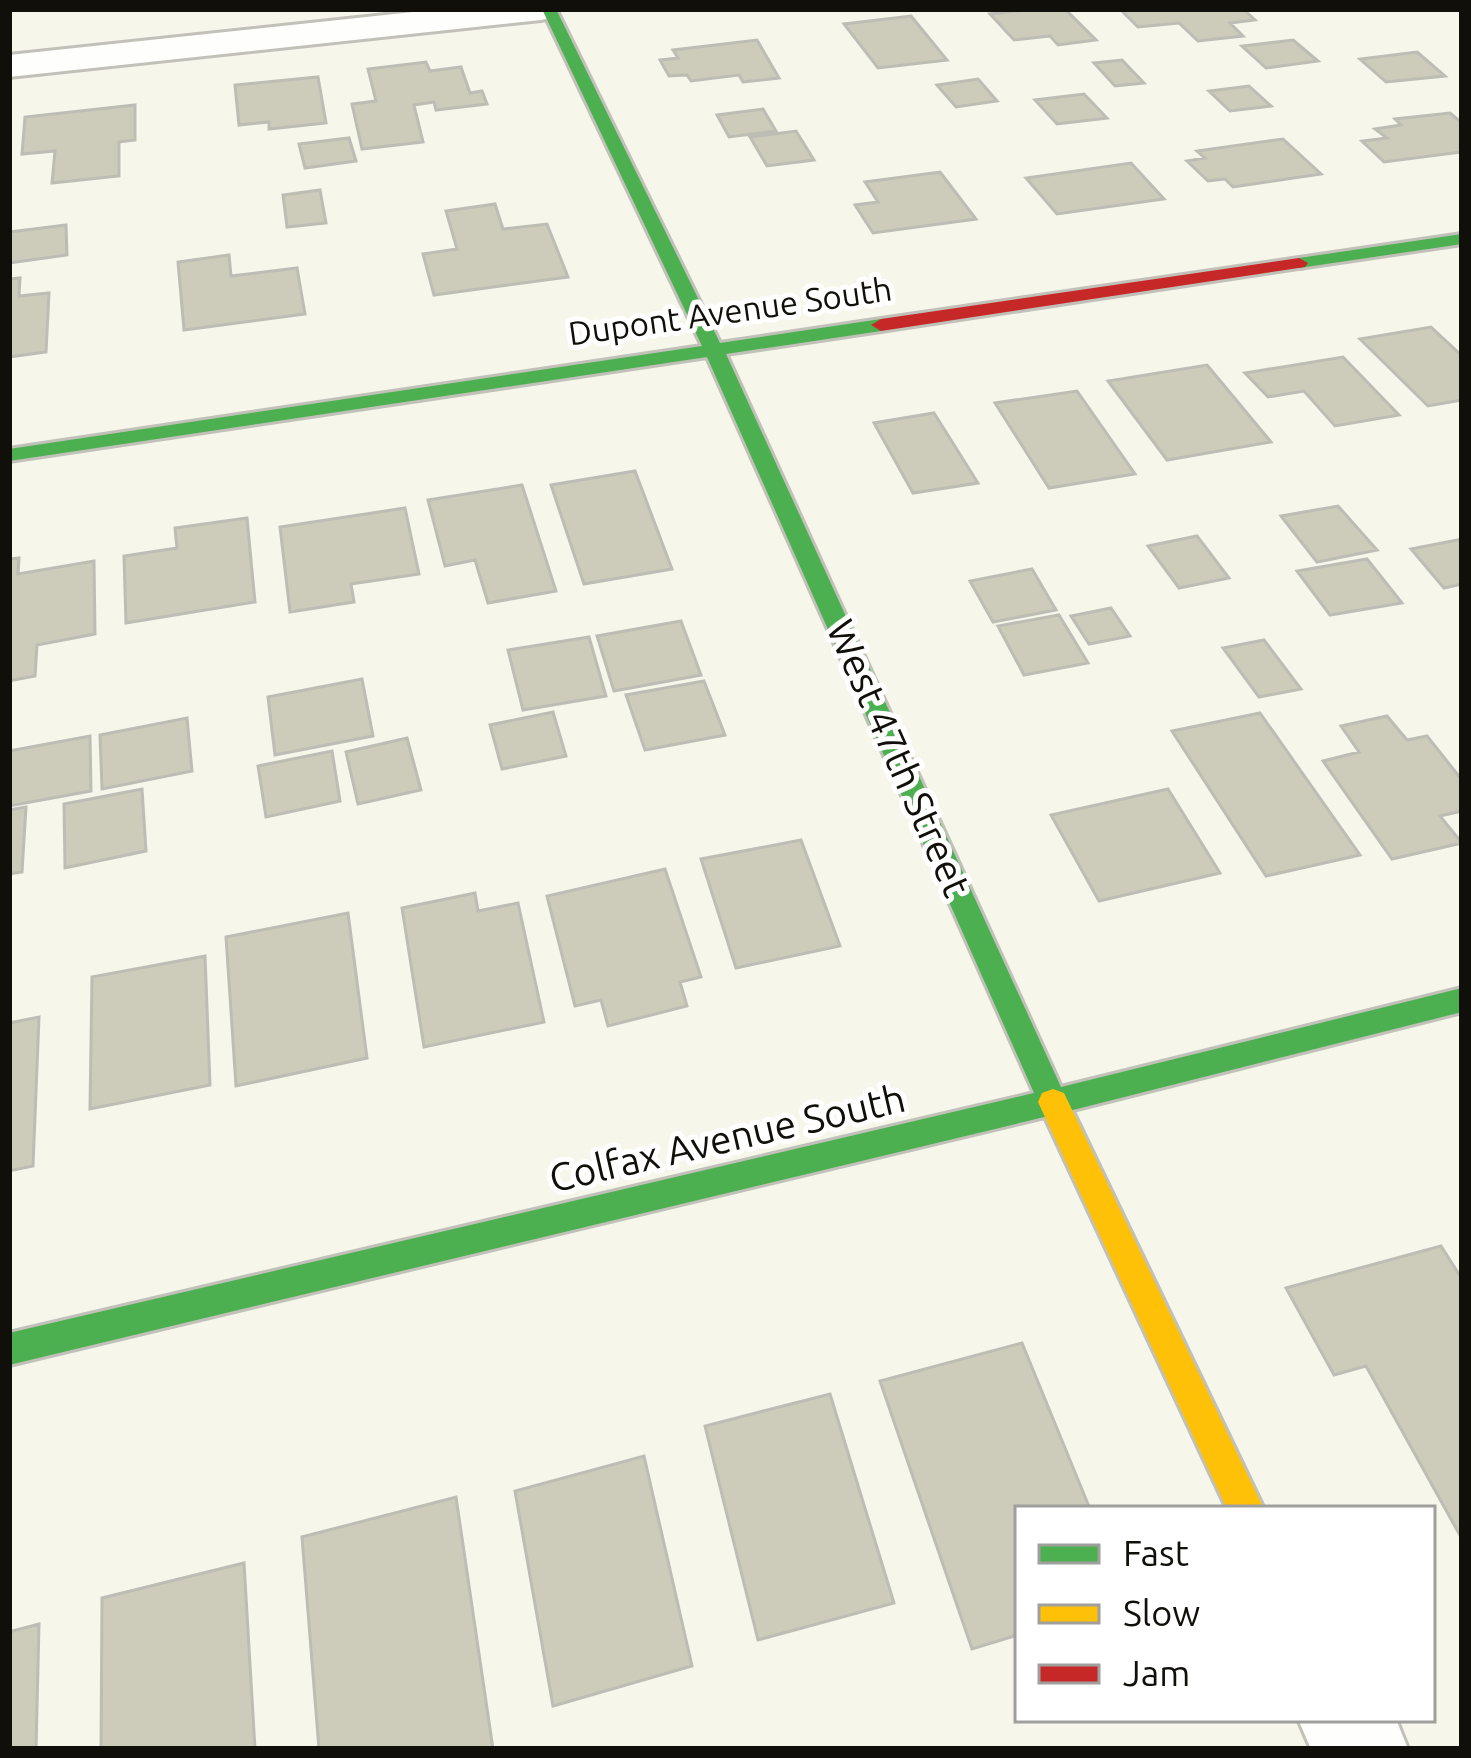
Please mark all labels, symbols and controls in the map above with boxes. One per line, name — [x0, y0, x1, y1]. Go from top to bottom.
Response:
street label: Dupont Avenue South — [566, 269, 894, 352]
street label: West 47th Street — [819, 613, 980, 902]
street label: Colfax Avenue South — [545, 1076, 909, 1199]
legend — [1015, 1506, 1435, 1722]
text: Fast — [1123, 1532, 1189, 1573]
text: Slow — [1123, 1592, 1200, 1633]
text: Jam — [1123, 1652, 1190, 1693]

